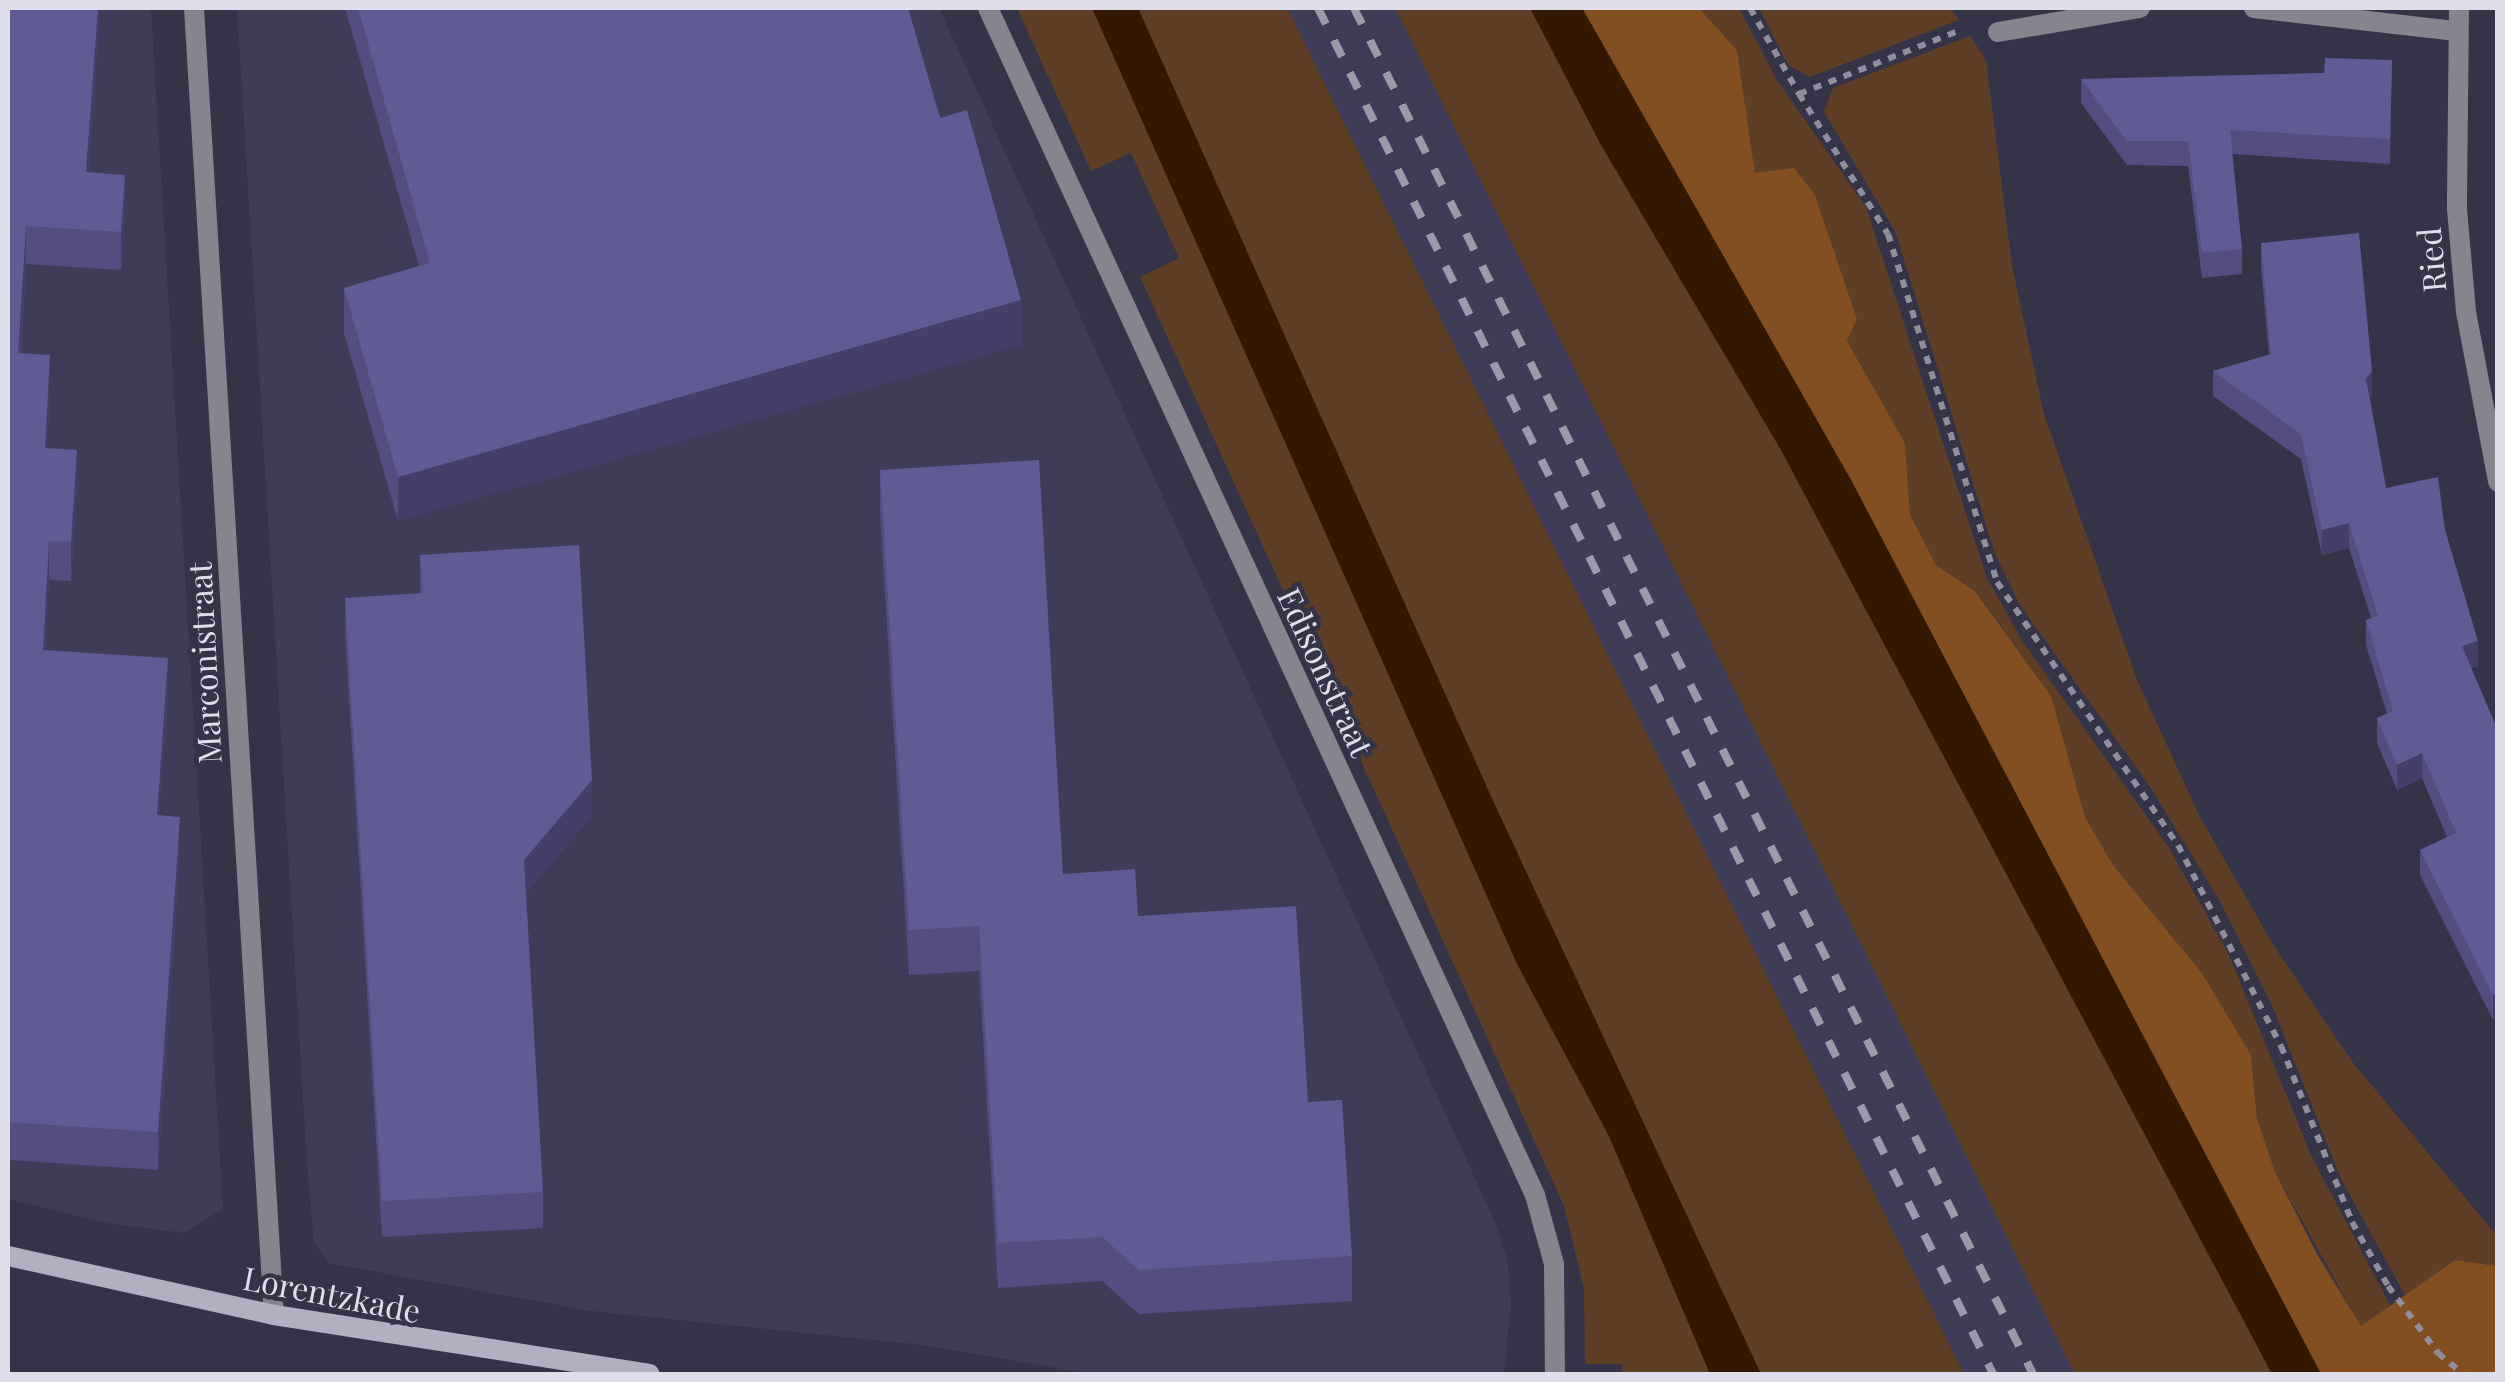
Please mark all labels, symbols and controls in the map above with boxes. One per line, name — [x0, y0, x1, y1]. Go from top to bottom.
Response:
street label: Ried — [2409, 226, 2453, 294]
street label: Marconistraat — [180, 561, 228, 765]
street label: Edisonstraat — [1270, 582, 1382, 762]
street label: Lorentzkade — [240, 1258, 424, 1330]

